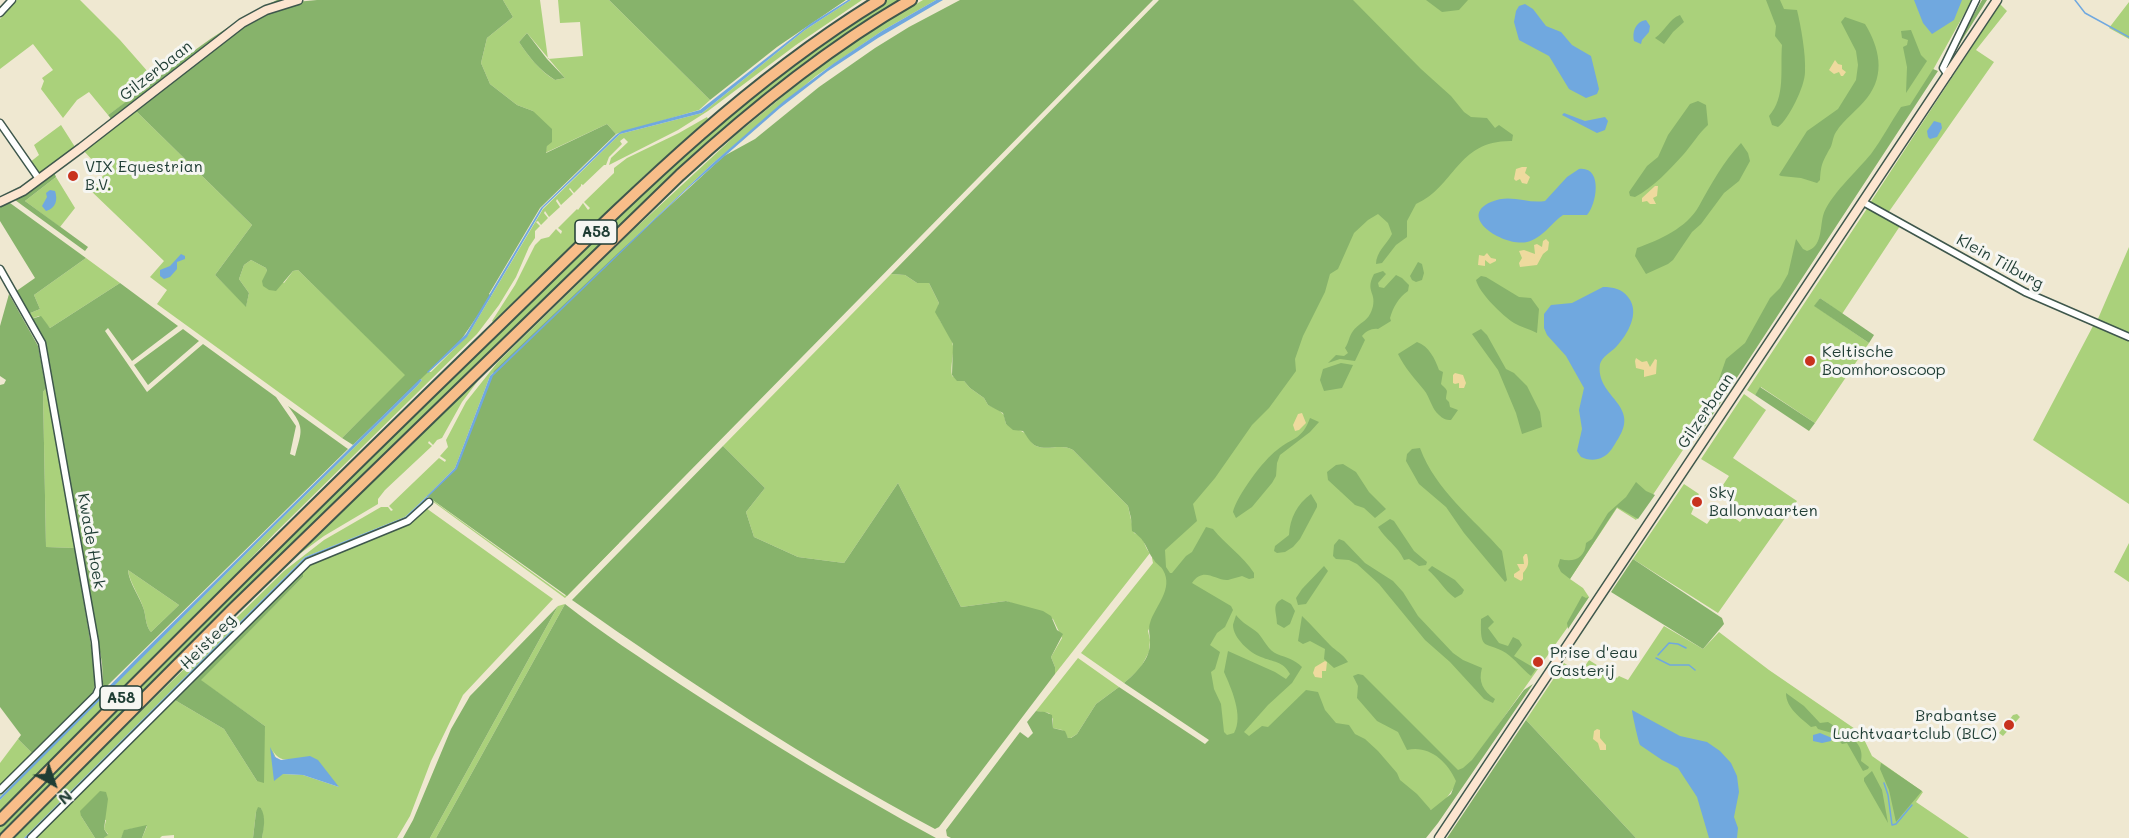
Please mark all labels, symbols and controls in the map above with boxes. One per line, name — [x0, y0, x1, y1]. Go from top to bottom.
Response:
street label: Gilzerbaan — [116, 37, 196, 105]
place label: VIX Equestrian B.V. — [85, 157, 203, 195]
marker: VIX Equestrian B.V. — [66, 169, 80, 183]
road number: A58 — [575, 220, 617, 244]
street label: Klein Tilburg — [1953, 230, 2047, 294]
place label: Keltische Boomhoroscoop — [1822, 342, 1946, 380]
marker: Keltische Boomhoroscoop — [1803, 354, 1817, 368]
street label: Gilzerbaan — [1674, 370, 1738, 452]
place label: Sky Ballonvaarten — [1709, 483, 1818, 521]
street label: Kwade Hoek — [73, 492, 109, 590]
marker: Sky Ballonvaarten — [1690, 495, 1704, 509]
street label: Heisteeg — [176, 610, 240, 674]
place label: Prise d'eau Gasterij — [1550, 643, 1638, 681]
marker: Prise d'eau Gasterij — [1531, 655, 1545, 669]
road number: A58 — [100, 686, 142, 710]
place label: Brabantse Luchtvaartclub (BLC) — [1833, 706, 1997, 744]
marker: Brabantse Luchtvaartclub (BLC) — [2002, 718, 2016, 732]
north arrow — [24, 754, 84, 814]
text: N — [54, 786, 77, 810]

